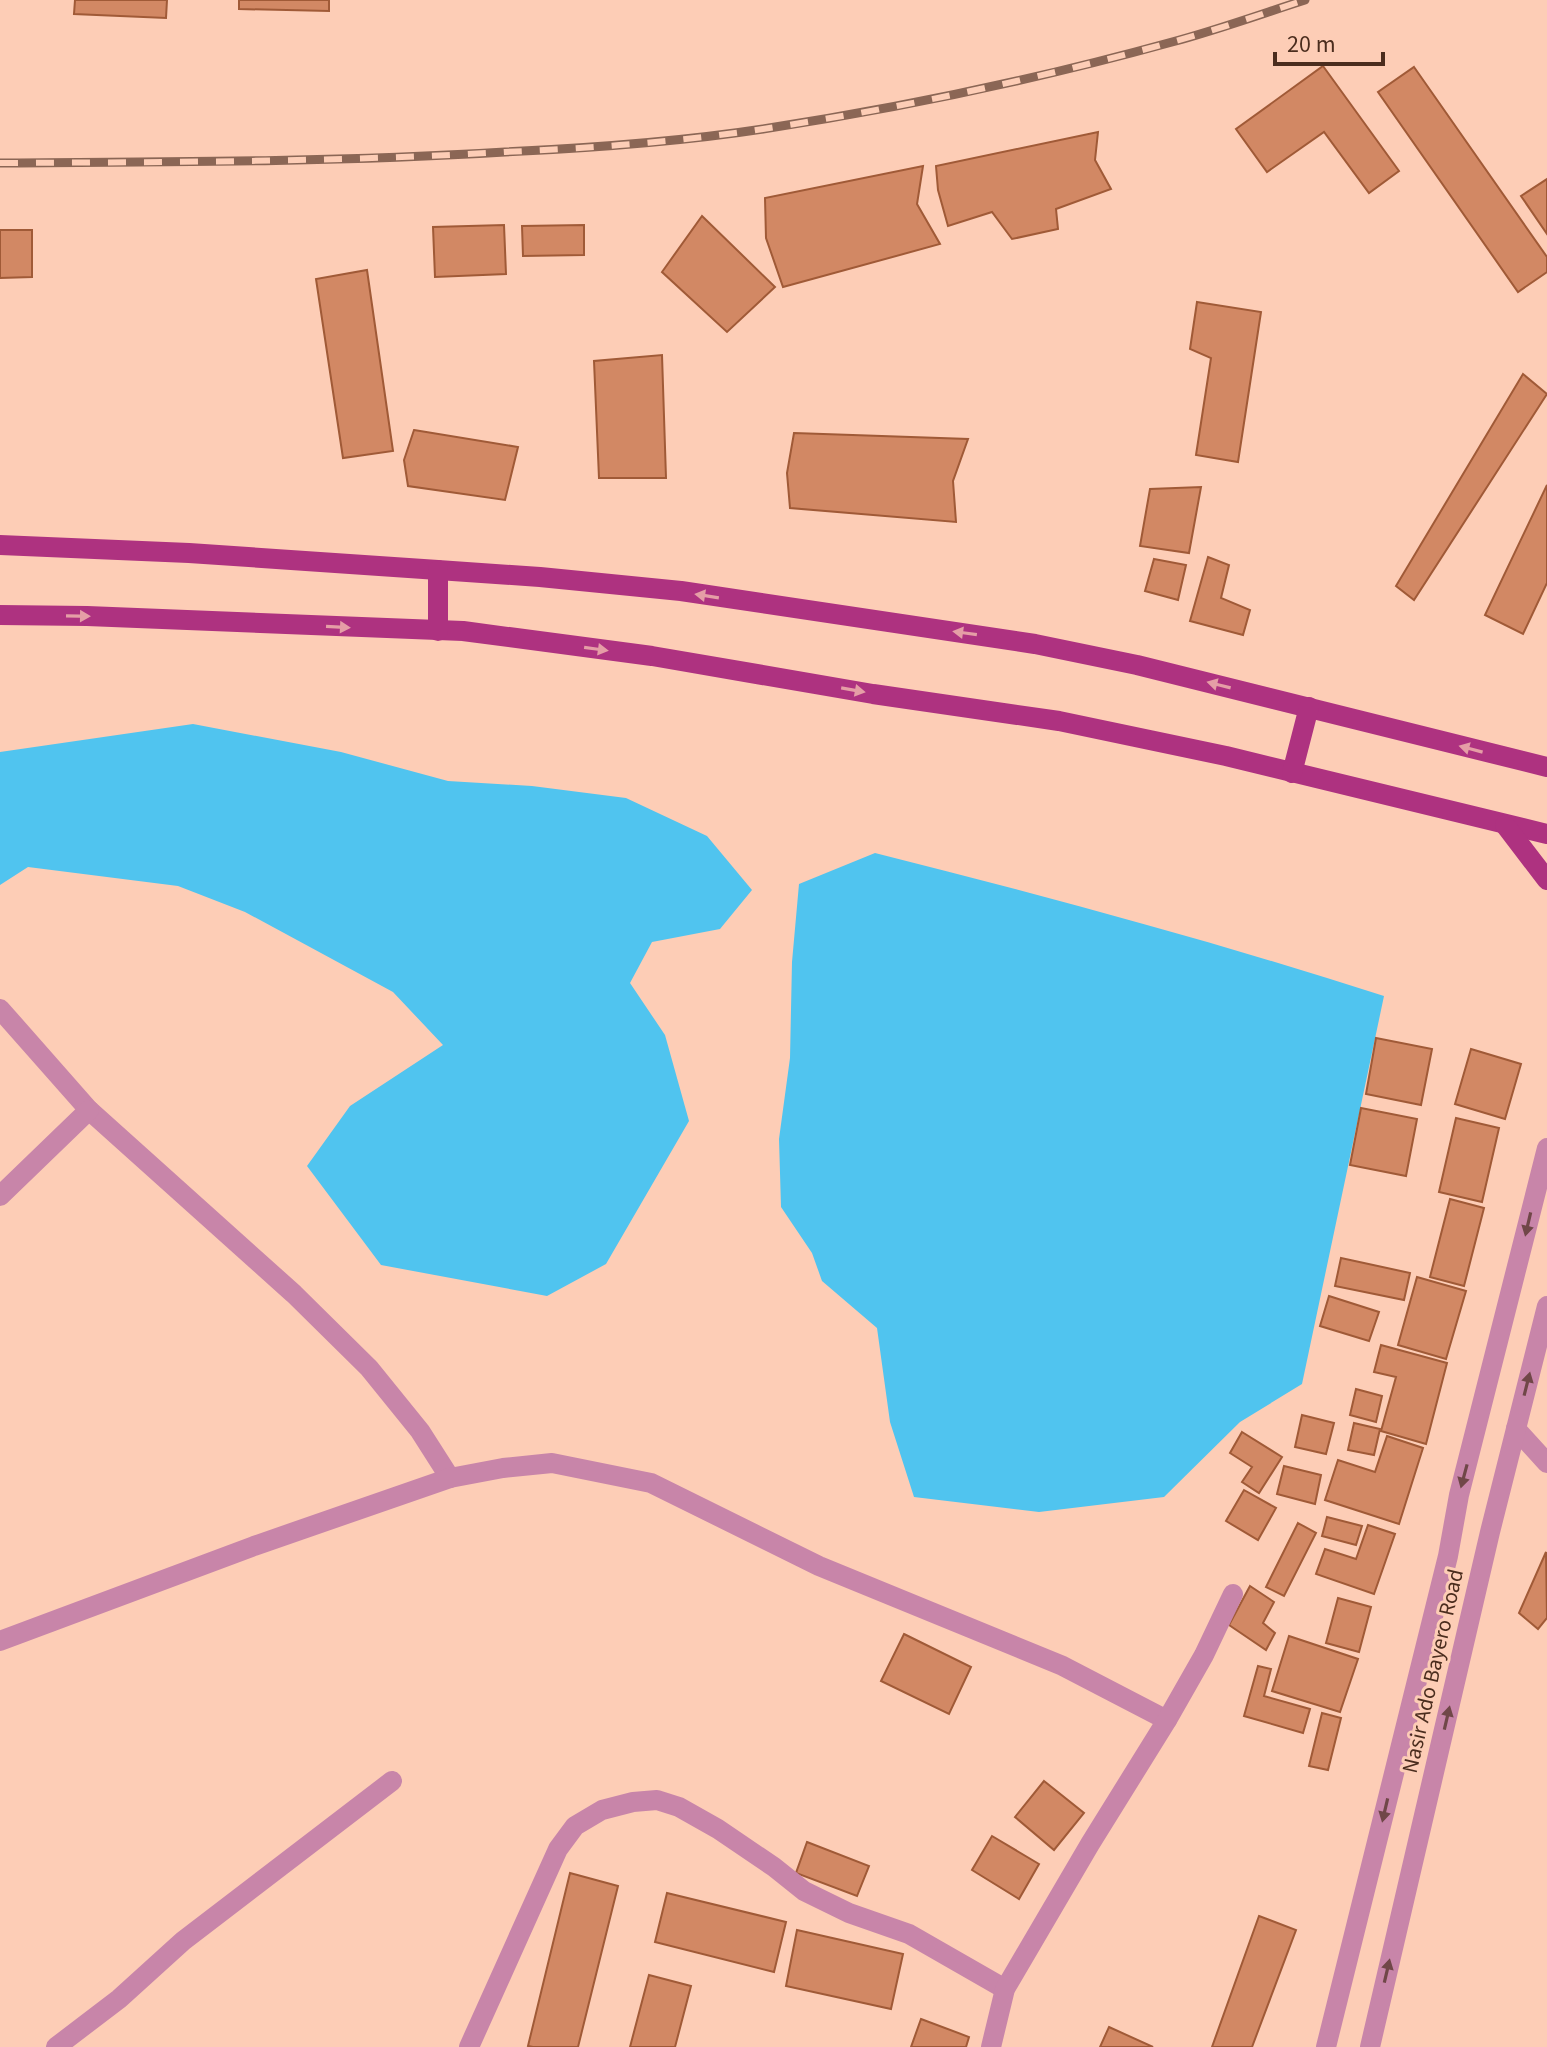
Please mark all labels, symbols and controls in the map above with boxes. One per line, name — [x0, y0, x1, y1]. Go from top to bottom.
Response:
scale bar — [1275, 16, 1383, 66]
text: 20 m — [1287, 27, 1336, 62]
one-way arrow — [695, 589, 720, 601]
one-way arrow — [66, 610, 91, 622]
one-way arrow — [326, 621, 351, 634]
one-way arrow — [952, 626, 977, 639]
one-way arrow — [584, 643, 609, 656]
one-way arrow — [1207, 678, 1232, 691]
one-way arrow — [841, 685, 866, 697]
one-way arrow — [1459, 743, 1484, 755]
one-way arrow — [1522, 1211, 1534, 1236]
one-way arrow — [1522, 1371, 1534, 1396]
one-way arrow — [1457, 1464, 1470, 1488]
street label: Nasir Ado Bayero Road — [1394, 1566, 1472, 1776]
one-way arrow — [1442, 1705, 1454, 1730]
one-way arrow — [1378, 1798, 1391, 1823]
one-way arrow — [1381, 1958, 1394, 1983]

